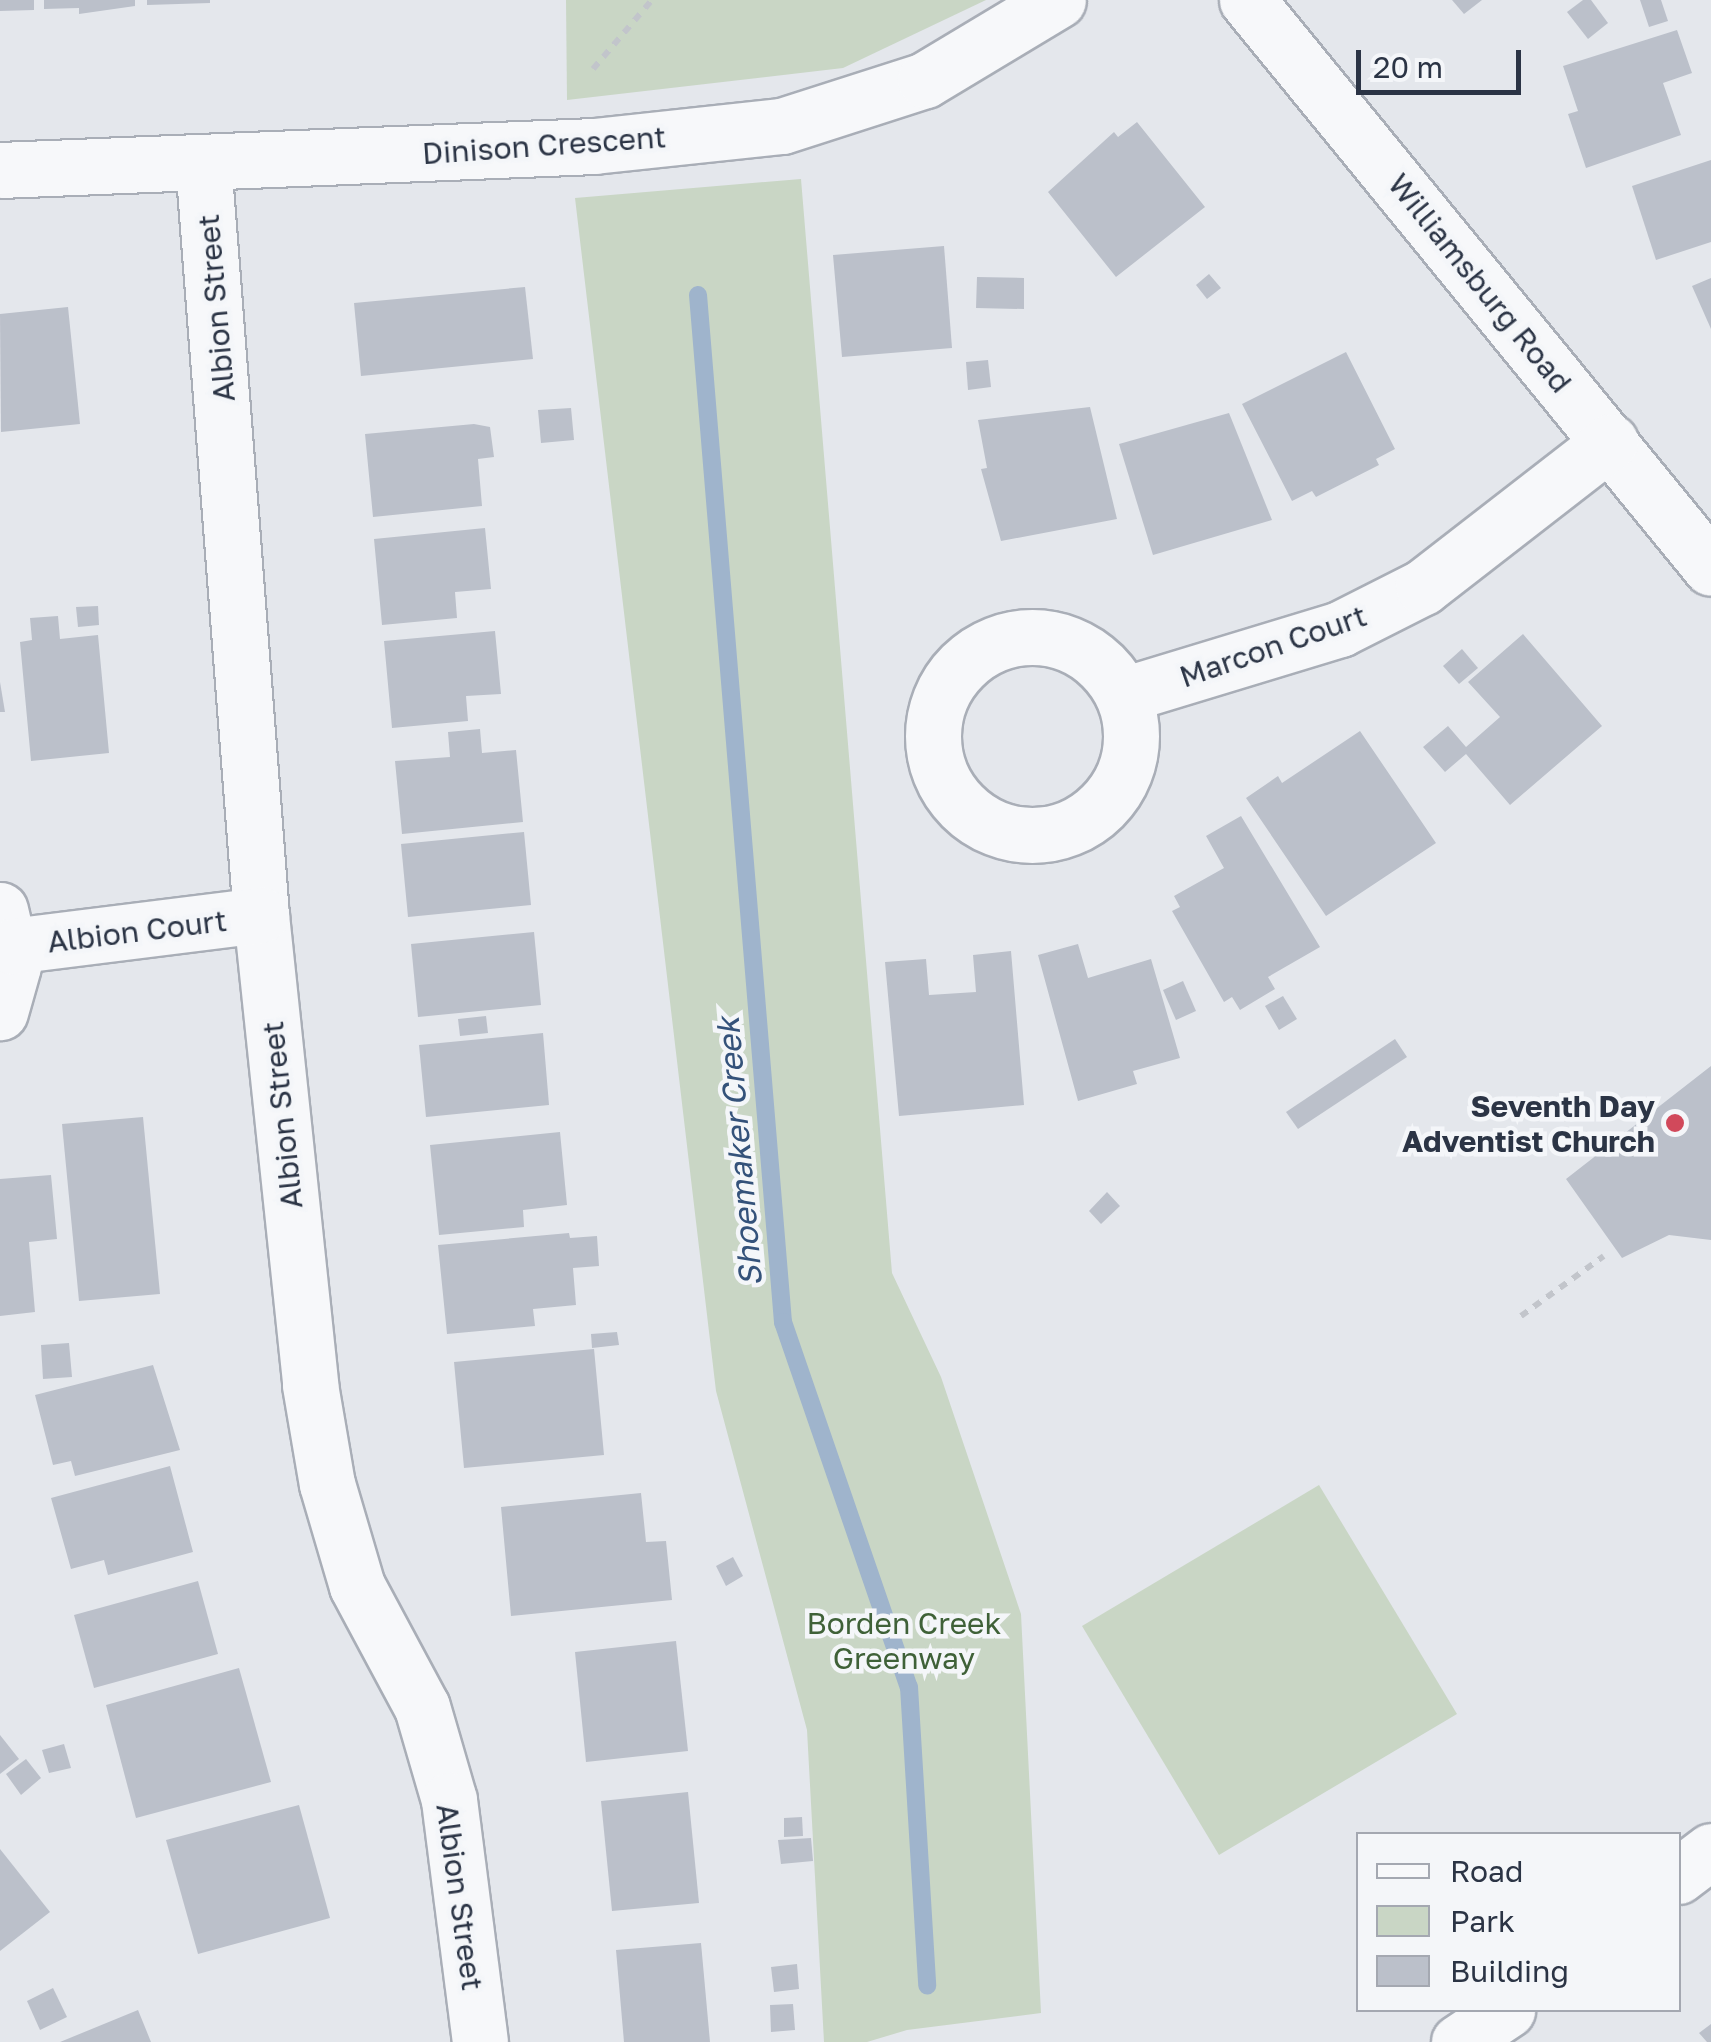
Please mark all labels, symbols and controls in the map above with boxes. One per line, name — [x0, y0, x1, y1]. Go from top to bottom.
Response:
scale bar — [1361, 30, 1526, 92]
text: 20 m — [1373, 49, 1443, 85]
street label: Dinison Crescent — [421, 119, 667, 171]
street label: Williamsburg Road — [1381, 166, 1579, 400]
street label: Albion Street — [190, 213, 242, 403]
street label: Marcon Court — [1175, 597, 1371, 695]
street label: Albion Court — [45, 902, 229, 960]
water label: Shoemaker Creek — [708, 1016, 770, 1288]
street label: Albion Street — [254, 1019, 310, 1211]
place label: Seventh Day Adventist Church — [1402, 1088, 1655, 1158]
marker: Seventh Day Adventist Church — [1664, 1112, 1686, 1134]
park label: Borden Creek Greenway — [807, 1605, 1001, 1676]
street label: Albion Street — [429, 1801, 491, 1993]
legend — [1356, 1832, 1681, 2012]
text: Road — [1450, 1853, 1524, 1889]
text: Park — [1450, 1903, 1515, 1939]
text: Building — [1450, 1953, 1569, 1989]

